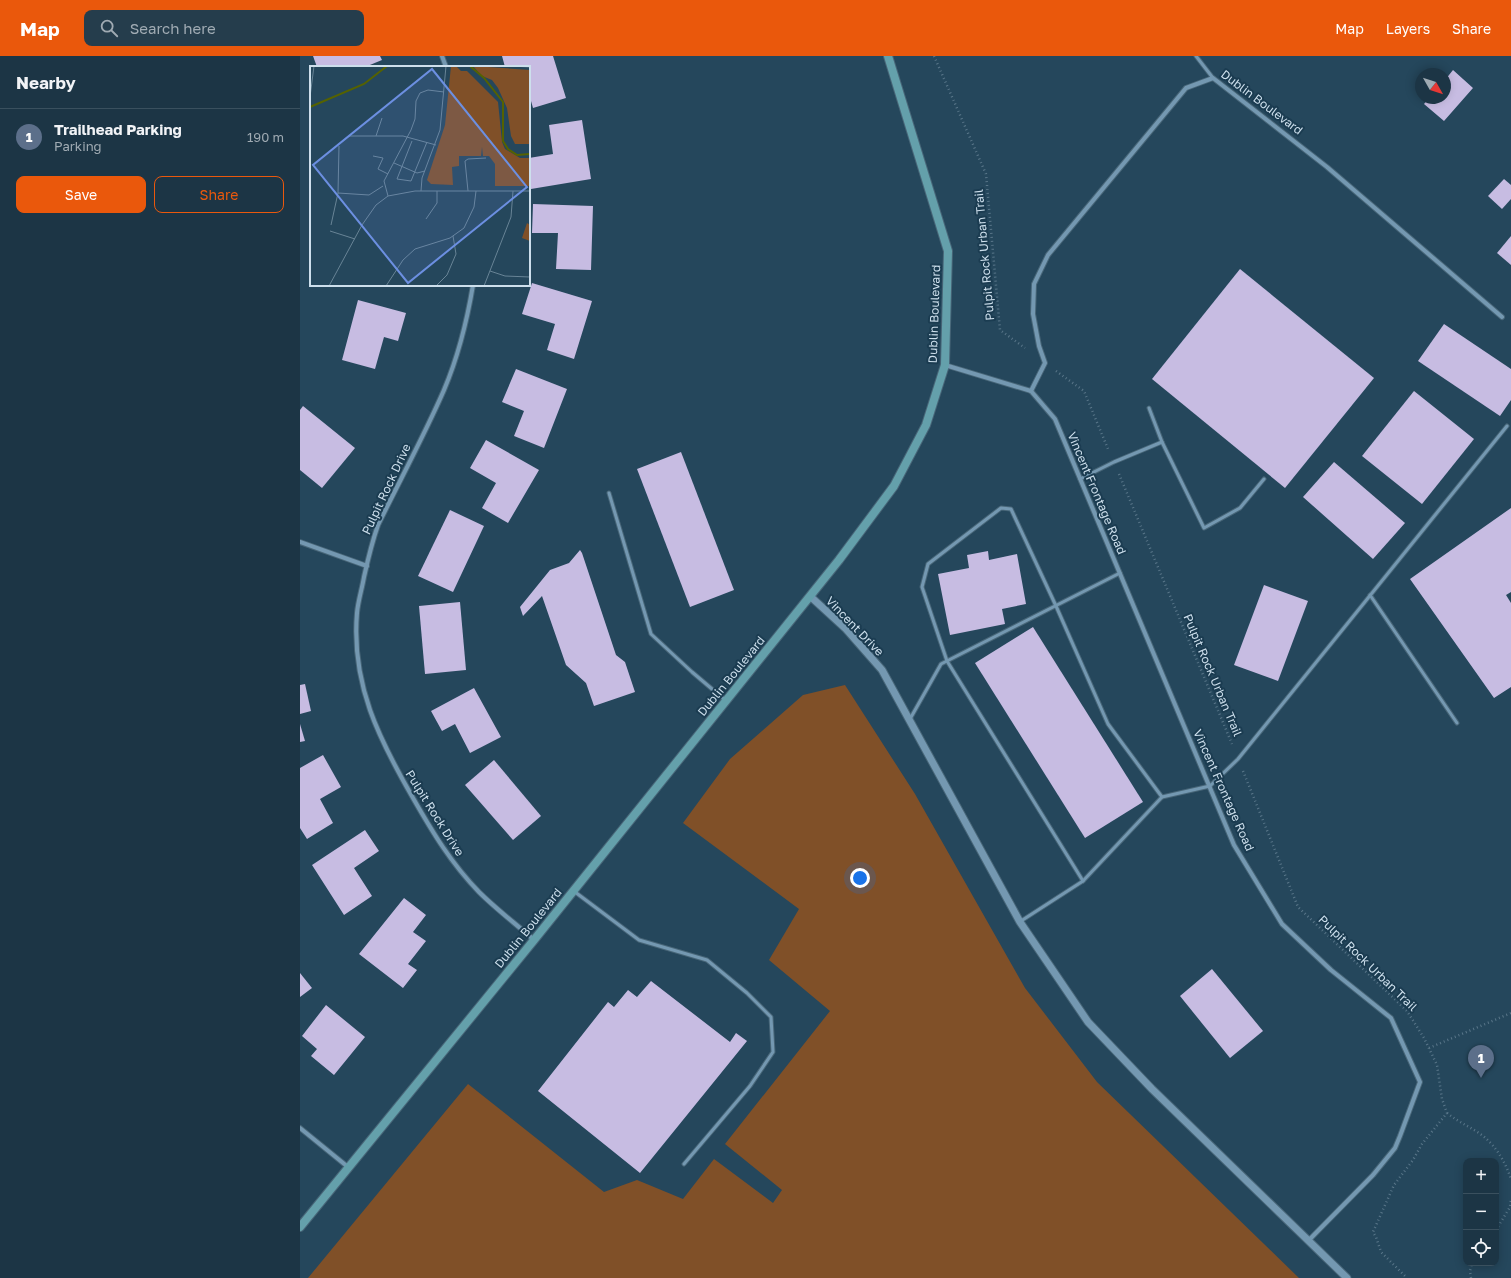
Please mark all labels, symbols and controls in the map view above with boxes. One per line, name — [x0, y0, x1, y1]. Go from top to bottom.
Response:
search box — [84, 10, 364, 46]
text: Map — [20, 17, 60, 40]
icon: search — [98, 17, 120, 39]
text: Search here — [130, 19, 216, 37]
text: Map — [1335, 20, 1364, 37]
text: Layers — [1386, 20, 1430, 37]
text: Share — [1452, 20, 1491, 37]
inset map — [310, 66, 530, 286]
street label: Dublin Boulevard — [1218, 66, 1306, 138]
north arrow — [1415, 68, 1451, 104]
text: Nearby — [16, 72, 76, 93]
text: Trailhead Parking — [54, 120, 182, 138]
text: 1 — [26, 129, 32, 145]
text: 190 m — [247, 129, 284, 145]
text: Parking — [54, 138, 102, 154]
button: Save — [16, 176, 146, 213]
button: Share — [154, 176, 284, 213]
street label: Pulpit Rock Urban Trail — [971, 189, 997, 321]
street label: Dublin Boulevard — [925, 265, 943, 363]
street label: Vincent Frontage Road — [1064, 429, 1130, 557]
street label: Pulpit Rock Drive — [358, 441, 414, 537]
street label: Vincent Drive — [823, 593, 887, 659]
street label: Pulpit Rock Urban Trail — [1180, 611, 1246, 739]
street label: Dublin Boulevard — [694, 633, 768, 719]
street label: Vincent Frontage Road — [1190, 727, 1258, 853]
street label: Pulpit Rock Drive — [402, 767, 468, 859]
your location — [850, 868, 870, 888]
street label: Dublin Boulevard — [491, 885, 565, 971]
street label: Pulpit Rock Urban Trail — [1315, 912, 1421, 1014]
pin: 1 — [1468, 1045, 1494, 1078]
map controls — [1463, 1158, 1499, 1266]
button: + — [1463, 1158, 1499, 1194]
button: − — [1463, 1194, 1499, 1230]
button: locate — [1463, 1230, 1499, 1266]

